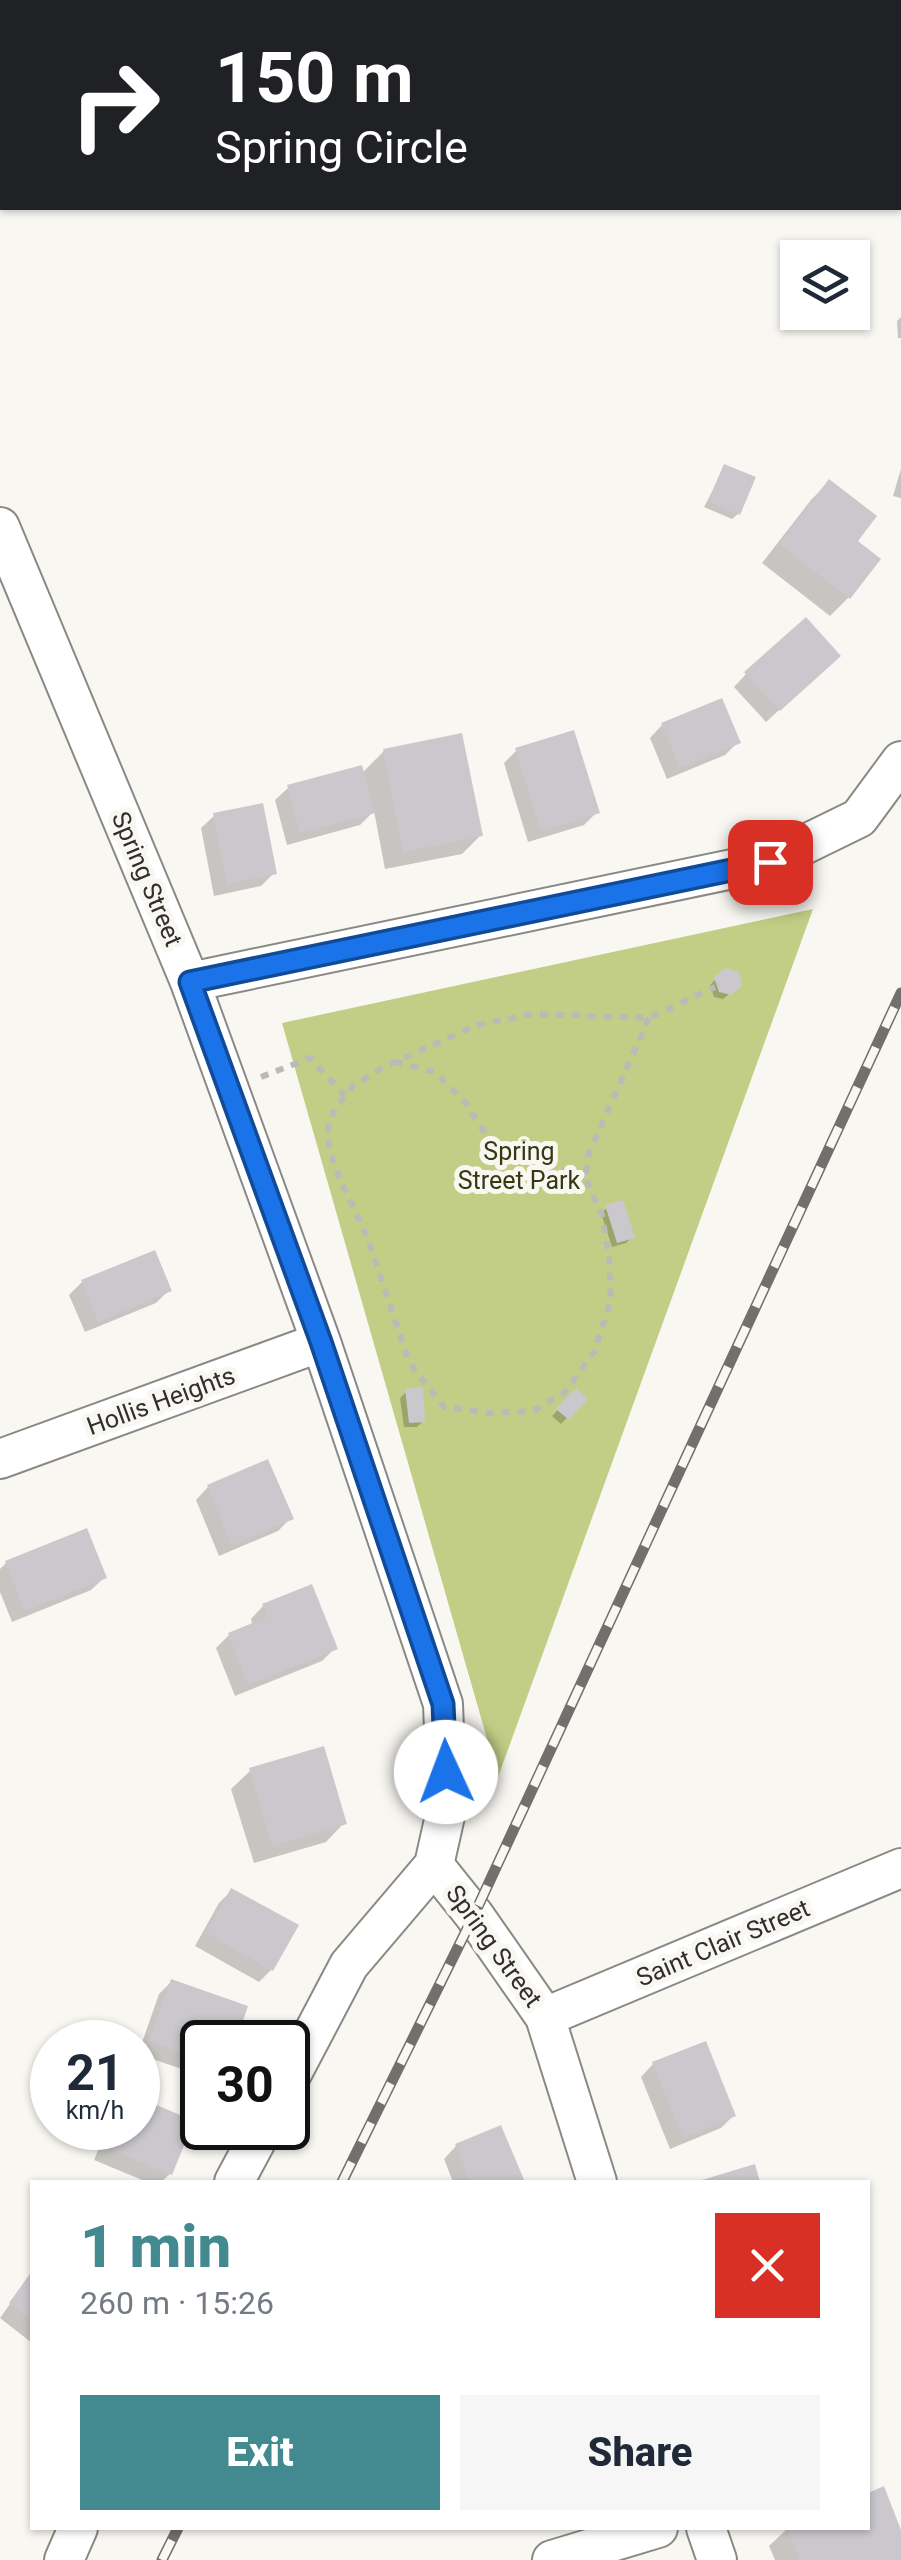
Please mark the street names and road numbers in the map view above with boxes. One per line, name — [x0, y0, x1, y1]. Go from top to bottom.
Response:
street label: Spring Street — [106, 807, 188, 951]
street label: Hollis Heights — [83, 1361, 239, 1441]
street label: Spring Street — [440, 1879, 548, 2013]
street label: Saint Clair Street — [632, 1893, 814, 1993]

